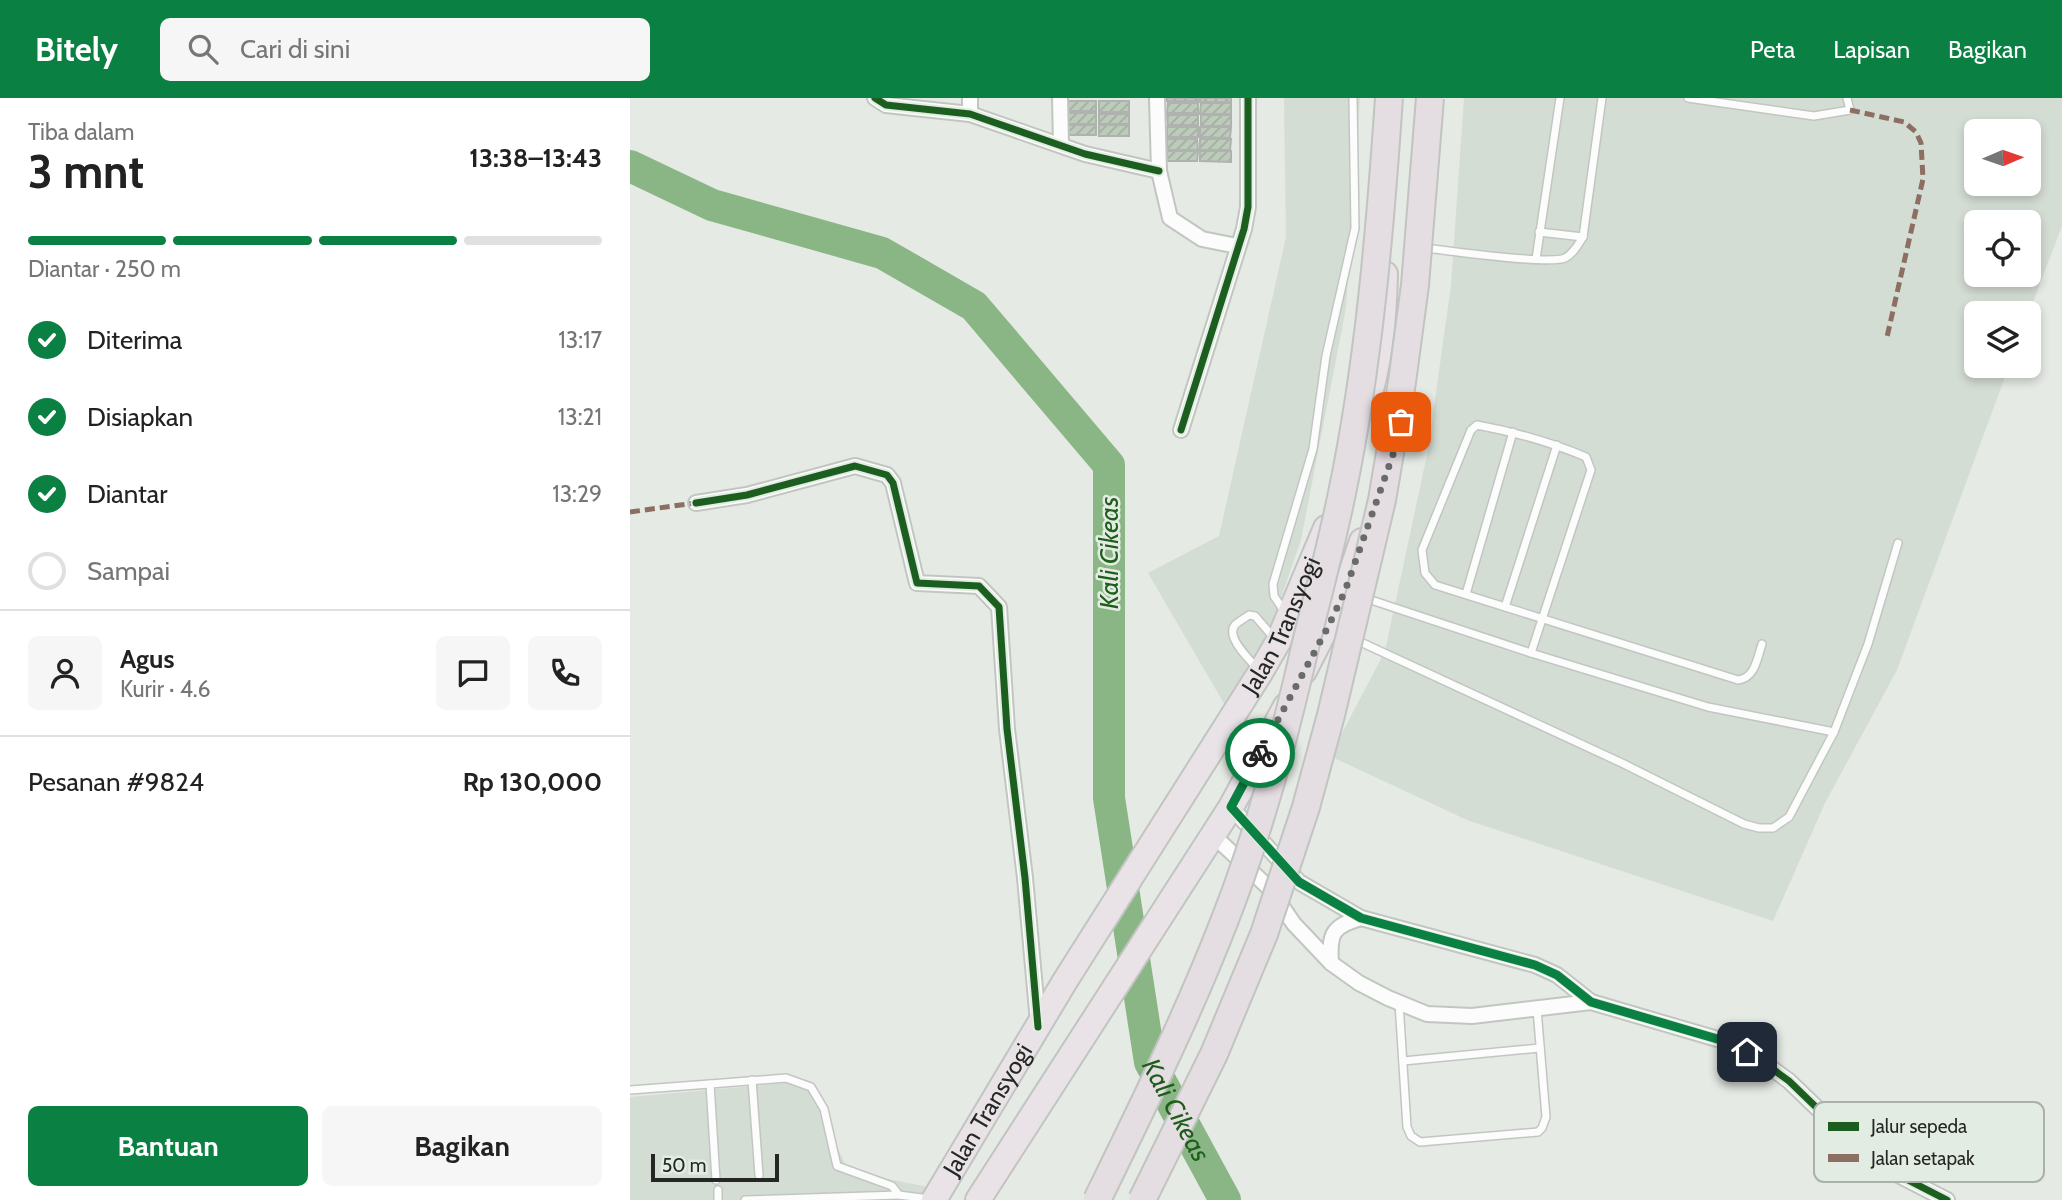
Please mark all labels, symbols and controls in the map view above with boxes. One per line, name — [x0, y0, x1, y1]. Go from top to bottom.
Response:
search box — [160, 18, 650, 81]
text: Bitely — [35, 29, 118, 69]
icon: search — [184, 30, 222, 68]
text: Cari di sini — [240, 33, 350, 65]
text: Peta — [1750, 35, 1795, 64]
text: Lapisan — [1833, 35, 1910, 64]
text: Bagikan — [1948, 35, 2027, 64]
text: Tiba dalam — [28, 118, 134, 146]
north arrow — [1964, 119, 2040, 196]
map controls — [1964, 119, 2041, 378]
text: 13:38–13:43 — [469, 142, 602, 174]
text: 3 mnt — [28, 144, 144, 200]
button: locate — [1964, 210, 2041, 287]
text: Diantar · 250 m — [28, 255, 181, 283]
button: layers — [1964, 301, 2041, 378]
icon: check — [28, 321, 66, 359]
text: Diterima — [87, 324, 182, 356]
text: 13:17 — [558, 326, 602, 354]
pin — [1371, 392, 1431, 452]
icon: check — [28, 398, 66, 436]
text: Disiapkan — [87, 401, 193, 433]
text: 13:21 — [558, 403, 602, 431]
icon: bag — [1382, 403, 1420, 441]
icon: check — [28, 475, 66, 513]
text: Diantar — [87, 478, 168, 510]
text: 13:29 — [552, 480, 602, 508]
water label: Kali Cikeas — [1093, 497, 1125, 609]
street label: Jalan Transyogi — [1235, 552, 1326, 700]
text: Sampai — [87, 555, 170, 587]
button: person — [28, 636, 102, 710]
button: chat — [436, 636, 510, 710]
button: phone — [528, 636, 602, 710]
text: Agus — [120, 643, 174, 675]
text: Kurir · 4.6 — [120, 675, 211, 703]
courier — [1225, 718, 1295, 788]
icon: bike — [1241, 734, 1279, 772]
text: Pesanan #9824 — [28, 766, 204, 798]
text: Rp 130,000 — [463, 766, 602, 798]
pin — [1717, 1022, 1777, 1082]
icon: home — [1728, 1033, 1766, 1071]
street label: Jalan Transyogi — [936, 1038, 1038, 1182]
water label: Kali Cikeas — [1135, 1053, 1217, 1167]
legend — [1814, 1102, 2044, 1182]
button: Bantuan — [28, 1106, 308, 1186]
button: Bagikan — [322, 1106, 602, 1186]
text: Jalur sepeda — [1870, 1115, 1967, 1138]
text: Jalan setapak — [1870, 1147, 1975, 1170]
scale bar — [651, 1151, 779, 1183]
text: 50 m — [662, 1154, 706, 1177]

